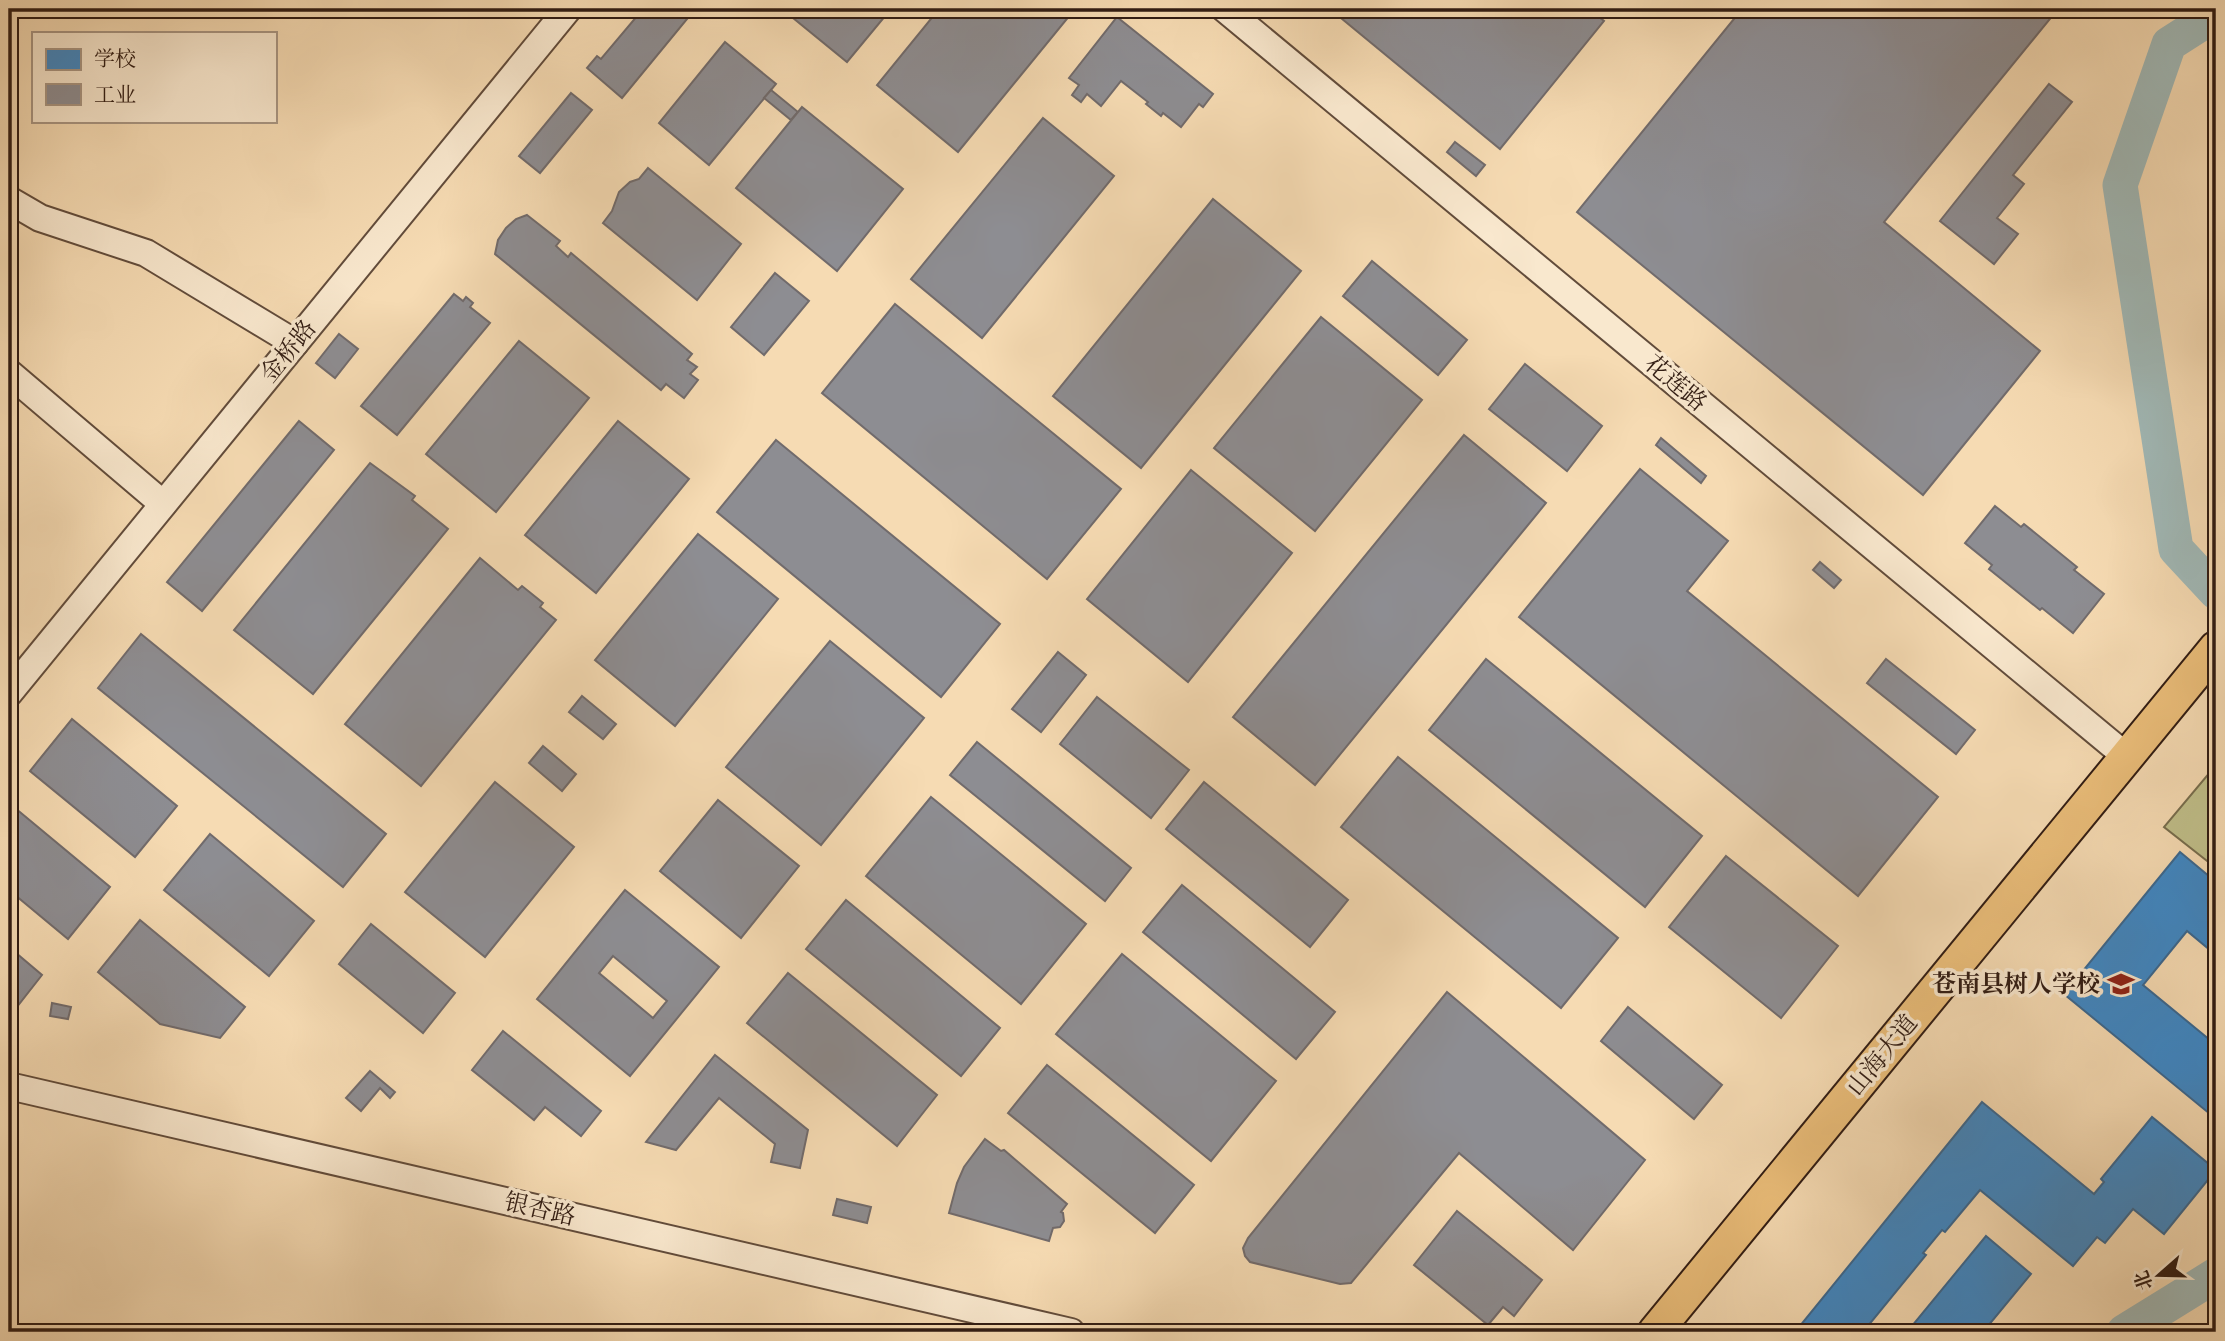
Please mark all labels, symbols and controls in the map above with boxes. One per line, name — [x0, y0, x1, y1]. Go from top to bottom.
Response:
legend — [32, 32, 276, 122]
text: 学校 — [94, 46, 136, 72]
text: 工业 — [94, 82, 136, 108]
street label: 金桥路 — [254, 314, 322, 388]
street label: 花莲路 — [1639, 348, 1713, 418]
place label: 苍南县树人学校 — [1932, 969, 2100, 999]
school or university icon: 苍南县树人学校 — [2106, 969, 2136, 999]
street label: 山海大道 — [1840, 1008, 1924, 1102]
street label: 银杏路 — [502, 1186, 578, 1232]
north arrow — [2124, 1240, 2194, 1310]
text: 北 — [2129, 1268, 2158, 1294]

